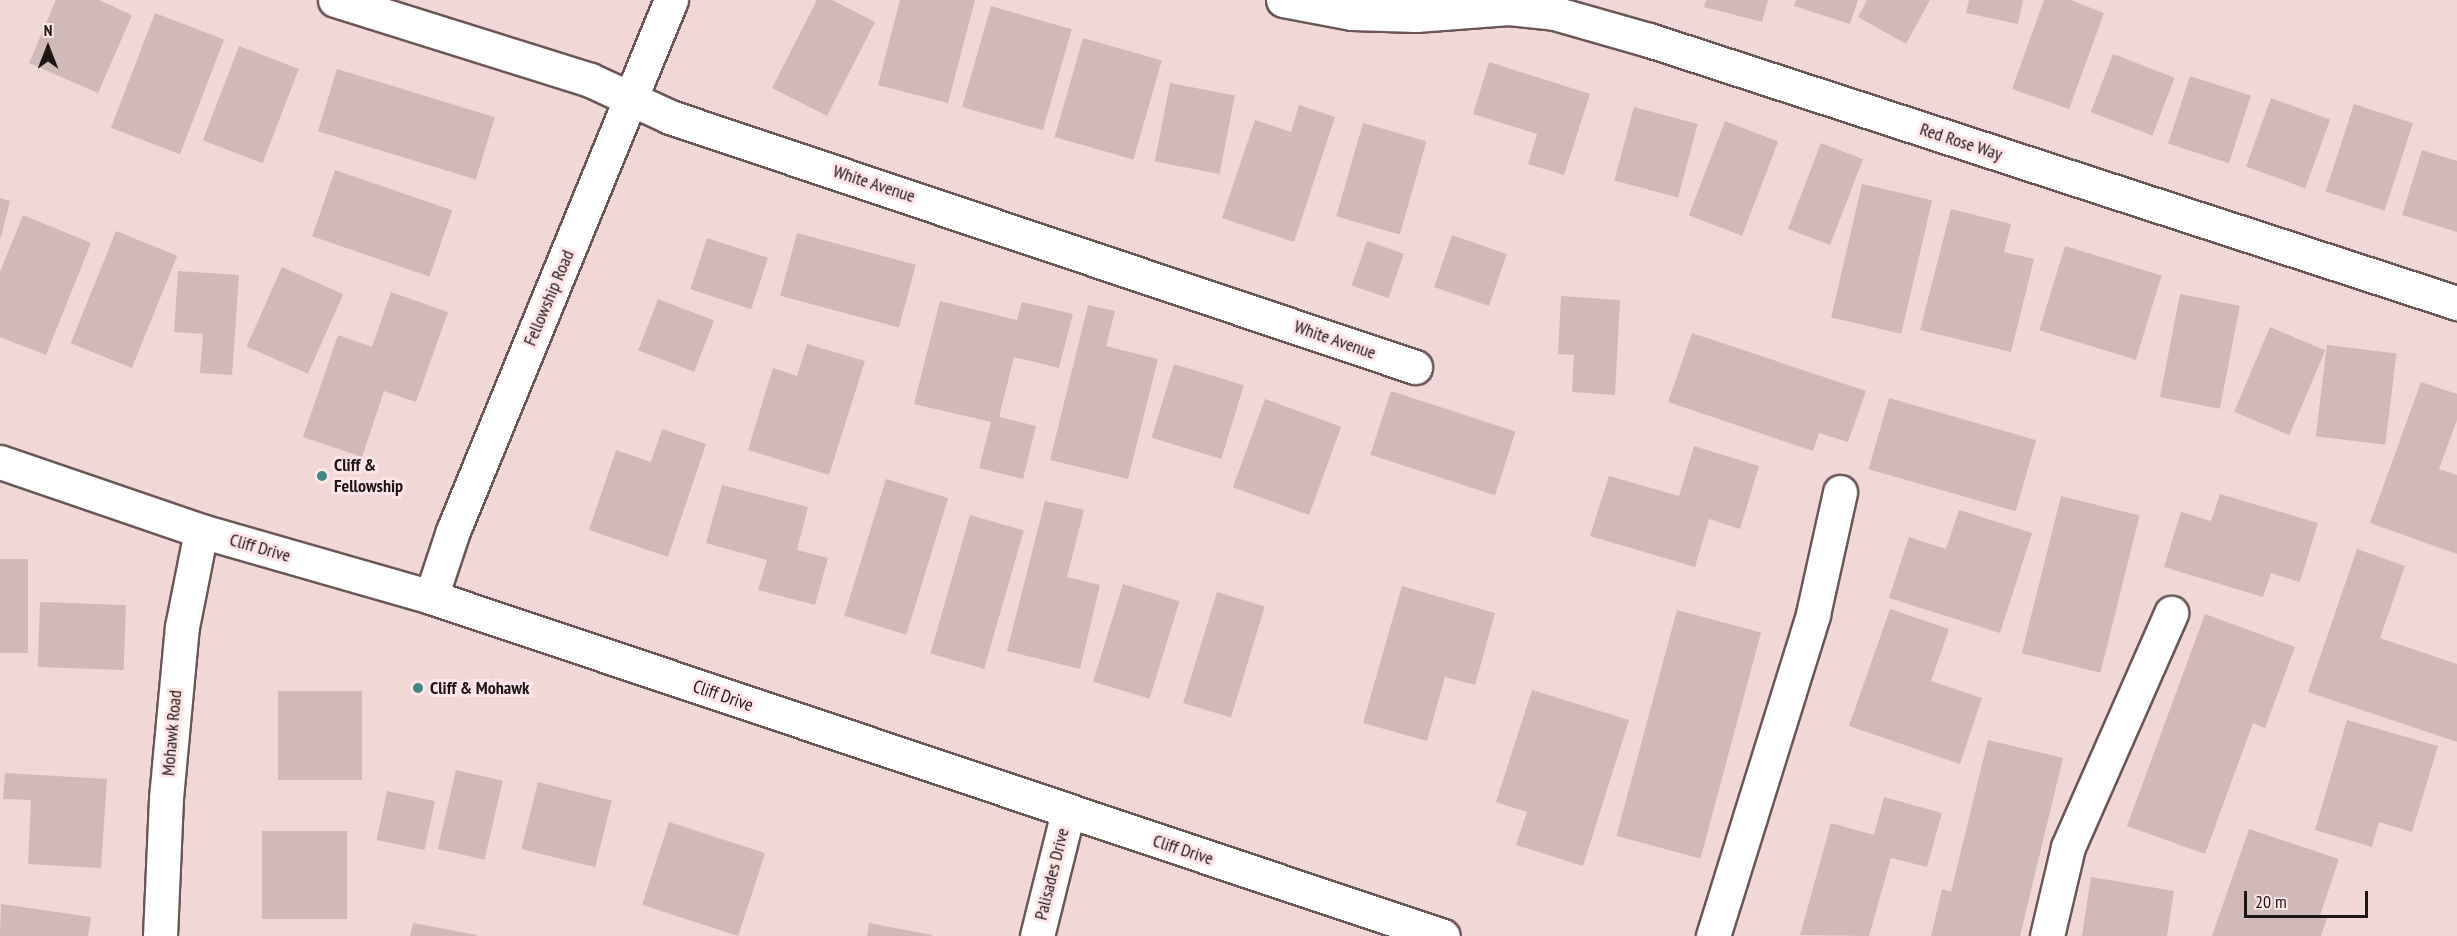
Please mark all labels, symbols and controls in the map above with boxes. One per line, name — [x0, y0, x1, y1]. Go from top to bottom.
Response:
north arrow — [18, 18, 78, 78]
text: N — [44, 20, 52, 40]
street label: Red Rose Way — [1917, 119, 2005, 165]
street label: White Avenue — [830, 161, 918, 207]
street label: Fellowship Road — [519, 247, 579, 349]
street label: White Avenue — [1291, 316, 1379, 364]
place label: Cliff & Fellowship — [334, 455, 403, 498]
marker: Cliff & Fellowship — [315, 469, 329, 483]
street label: Cliff Drive — [227, 529, 293, 567]
street label: Cliff Drive — [690, 676, 756, 716]
place label: Cliff & Mohawk — [430, 677, 529, 699]
marker: Cliff & Mohawk — [411, 681, 425, 695]
street label: Mohawk Road — [157, 689, 187, 777]
street label: Palisades Drive — [1030, 826, 1074, 922]
street label: Cliff Drive — [1150, 830, 1216, 870]
scale bar — [2247, 879, 2372, 917]
text: 20 m — [2255, 890, 2287, 913]

